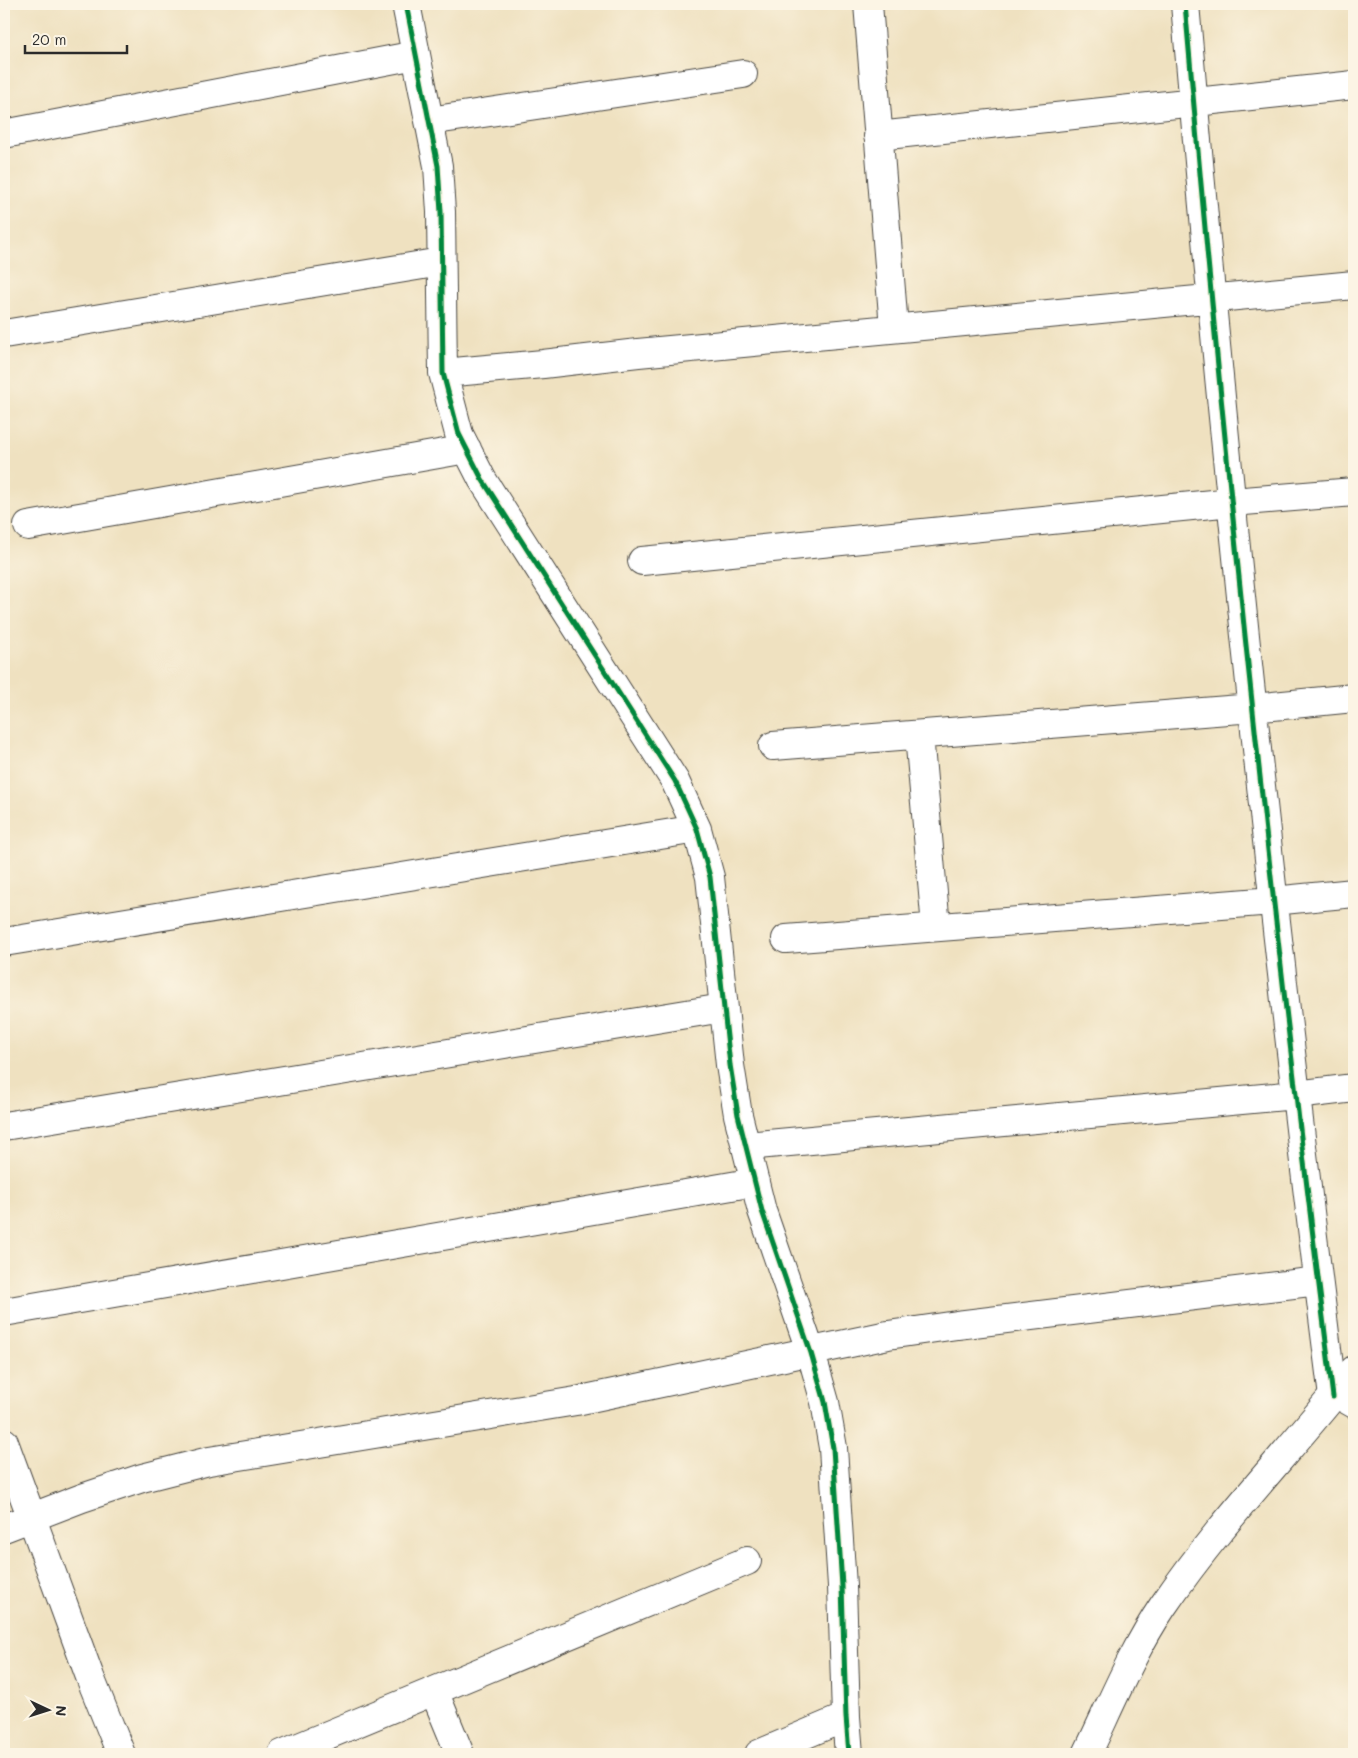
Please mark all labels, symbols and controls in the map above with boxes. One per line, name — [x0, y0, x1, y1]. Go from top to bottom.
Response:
scale bar — [25, 22, 128, 54]
text: 20 m — [32, 29, 66, 49]
north arrow — [22, 1686, 72, 1736]
text: N — [52, 1705, 71, 1717]

